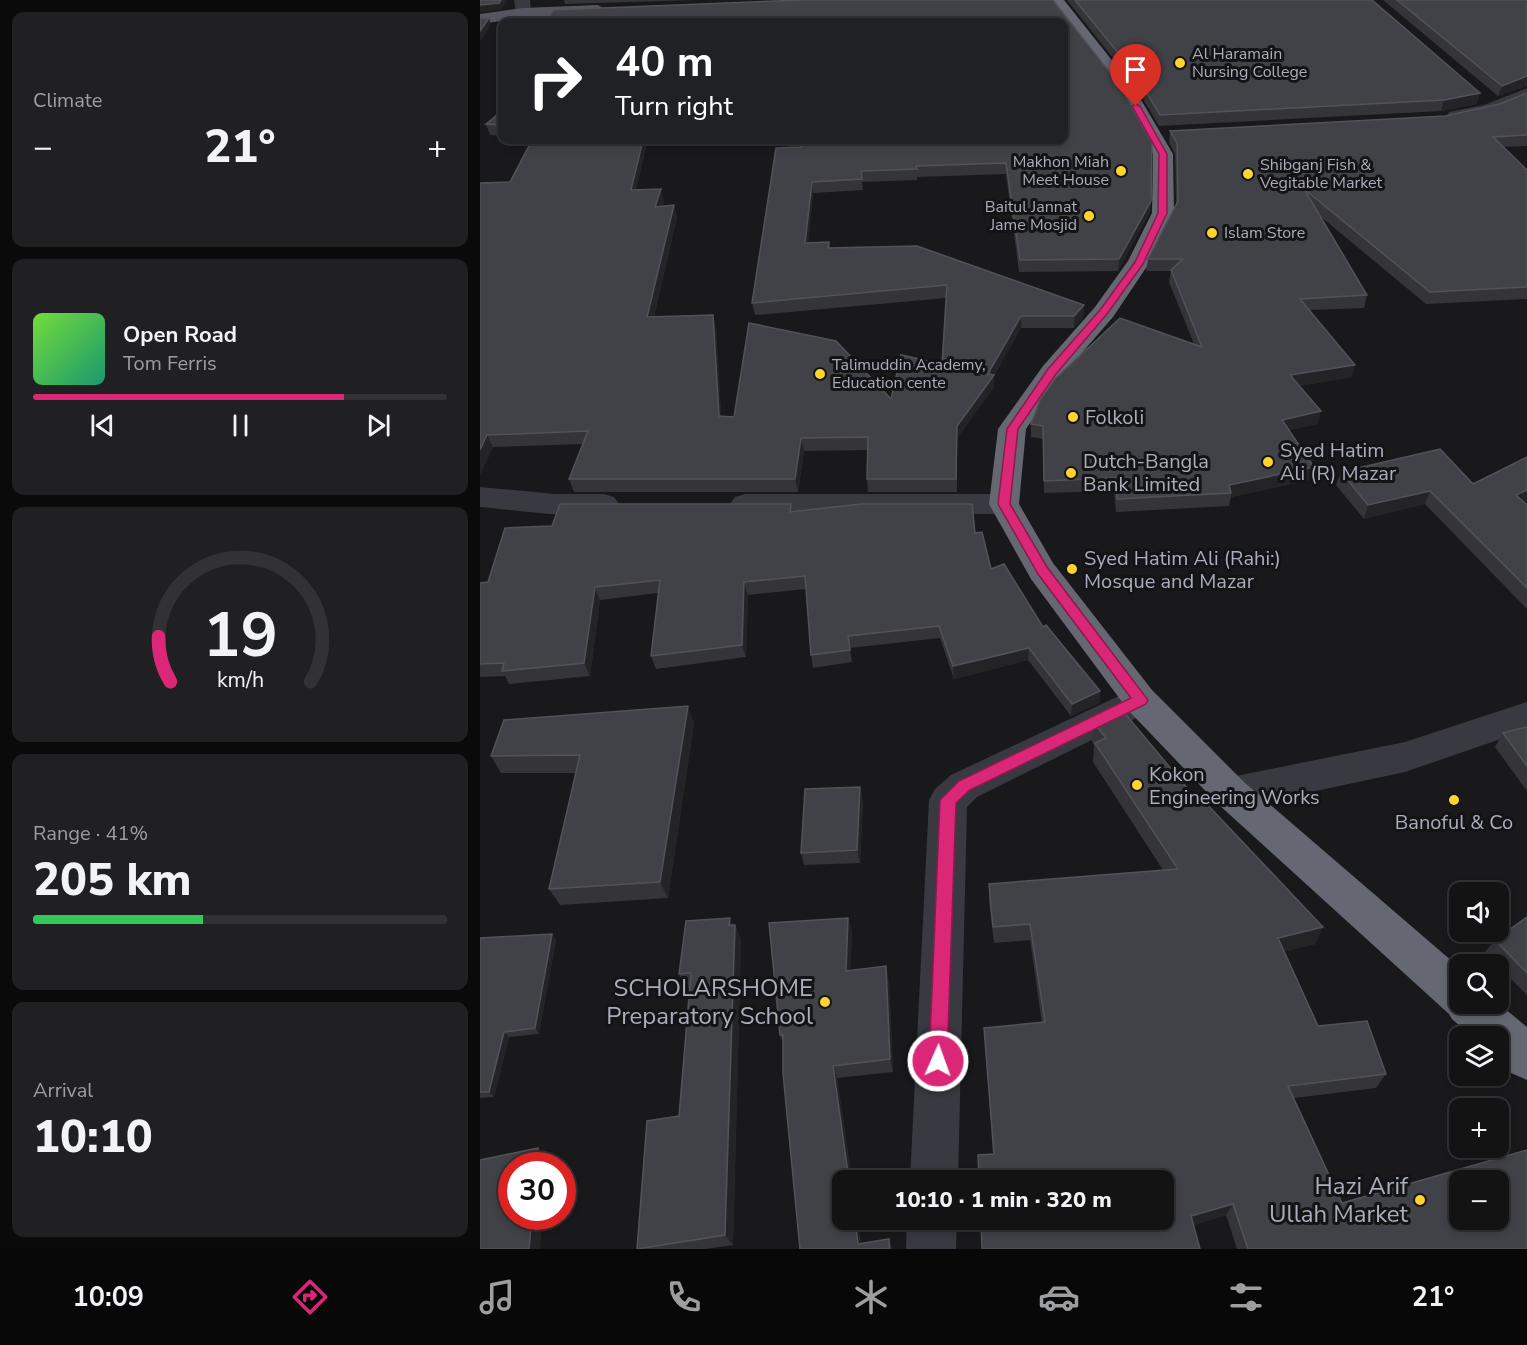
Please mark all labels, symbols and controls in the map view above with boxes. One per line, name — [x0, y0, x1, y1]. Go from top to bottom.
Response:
text: 40 m — [615, 34, 714, 91]
icon: right — [516, 42, 594, 120]
place label: Al Haramain Nursing College — [1192, 43, 1307, 83]
pin — [1110, 44, 1161, 106]
icon: arrive — [1119, 53, 1152, 86]
marker: Al Haramain Nursing College — [1173, 56, 1187, 70]
text: Climate — [33, 87, 102, 114]
text: Turn right — [615, 88, 733, 125]
text: 21° — [204, 117, 276, 178]
text: − — [33, 125, 53, 170]
text: + — [427, 125, 447, 170]
place label: Makhon Miah Meet House — [1013, 151, 1109, 191]
place label: Shibganj Fish & Vegitable Market — [1259, 154, 1383, 194]
marker: Makhon Miah Meet House — [1114, 164, 1128, 178]
marker: Shibganj Fish & Vegitable Market — [1241, 167, 1255, 181]
place label: Baitul Jannat Jame Mosjid — [985, 196, 1077, 236]
marker: Baitul Jannat Jame Mosjid — [1082, 209, 1096, 223]
place label: Islam Store — [1224, 222, 1305, 244]
marker: Islam Store — [1205, 226, 1219, 240]
text: Open Road — [123, 320, 237, 350]
text: Tom Ferris — [123, 350, 217, 377]
place label: Talimuddin Academy, Education cente — [832, 354, 986, 394]
marker: Talimuddin Academy, Education cente — [813, 367, 827, 381]
place label: Folkoli — [1085, 404, 1144, 431]
icon: previous — [86, 409, 119, 442]
icon: pause — [224, 409, 257, 442]
icon: next — [362, 409, 395, 442]
marker: Folkoli — [1066, 410, 1080, 424]
place label: Syed Hatim Ali (R) Mazar — [1280, 437, 1396, 487]
place label: Dutch-Bangla Bank Limited — [1083, 448, 1209, 498]
marker: Syed Hatim Ali (R) Mazar — [1261, 455, 1275, 469]
marker: Dutch-Bangla Bank Limited — [1064, 466, 1078, 480]
place label: Syed Hatim Ali (Rahi:) Mosque and Mazar — [1084, 545, 1281, 595]
marker: Syed Hatim Ali (Rahi:) Mosque and Mazar — [1065, 562, 1079, 576]
text: 19 — [203, 593, 277, 678]
text: km/h — [216, 665, 264, 695]
place label: Kokon Engineering Works — [1149, 761, 1320, 811]
marker: Kokon Engineering Works — [1130, 778, 1144, 792]
marker: Banoful & Co — [1447, 793, 1461, 807]
place label: Banoful & Co — [1395, 809, 1513, 836]
text: Range · 41% — [33, 820, 148, 847]
text: 205 km — [33, 850, 192, 911]
map controls — [1449, 882, 1509, 1230]
button: sound — [1449, 882, 1509, 942]
button: search — [1449, 954, 1509, 1014]
place label: SCHOLARSHOME Preparatory School — [606, 972, 813, 1032]
marker: SCHOLARSHOME Preparatory School — [818, 995, 832, 1009]
button: layers — [1449, 1026, 1509, 1086]
position arrow — [906, 1029, 970, 1093]
text: Arrival — [33, 1077, 93, 1104]
button: + — [1449, 1098, 1509, 1158]
text: 10:10 — [33, 1107, 153, 1168]
speed limit sign: 30 — [498, 1152, 576, 1230]
place label: Hazi Arif Ullah Market — [1269, 1170, 1409, 1230]
button: − — [1449, 1170, 1509, 1230]
text: 10:10 · 1 min · 320 m — [894, 1185, 1112, 1215]
marker: Hazi Arif Ullah Market — [1413, 1193, 1427, 1207]
icon: directions — [289, 1276, 331, 1318]
icon: music — [476, 1276, 518, 1318]
icon: phone — [663, 1276, 705, 1318]
icon: climate — [850, 1276, 892, 1318]
icon: car — [1038, 1276, 1080, 1318]
icon: filters — [1225, 1276, 1267, 1318]
text: 10:09 — [73, 1279, 144, 1316]
text: 21° — [1412, 1279, 1454, 1316]

